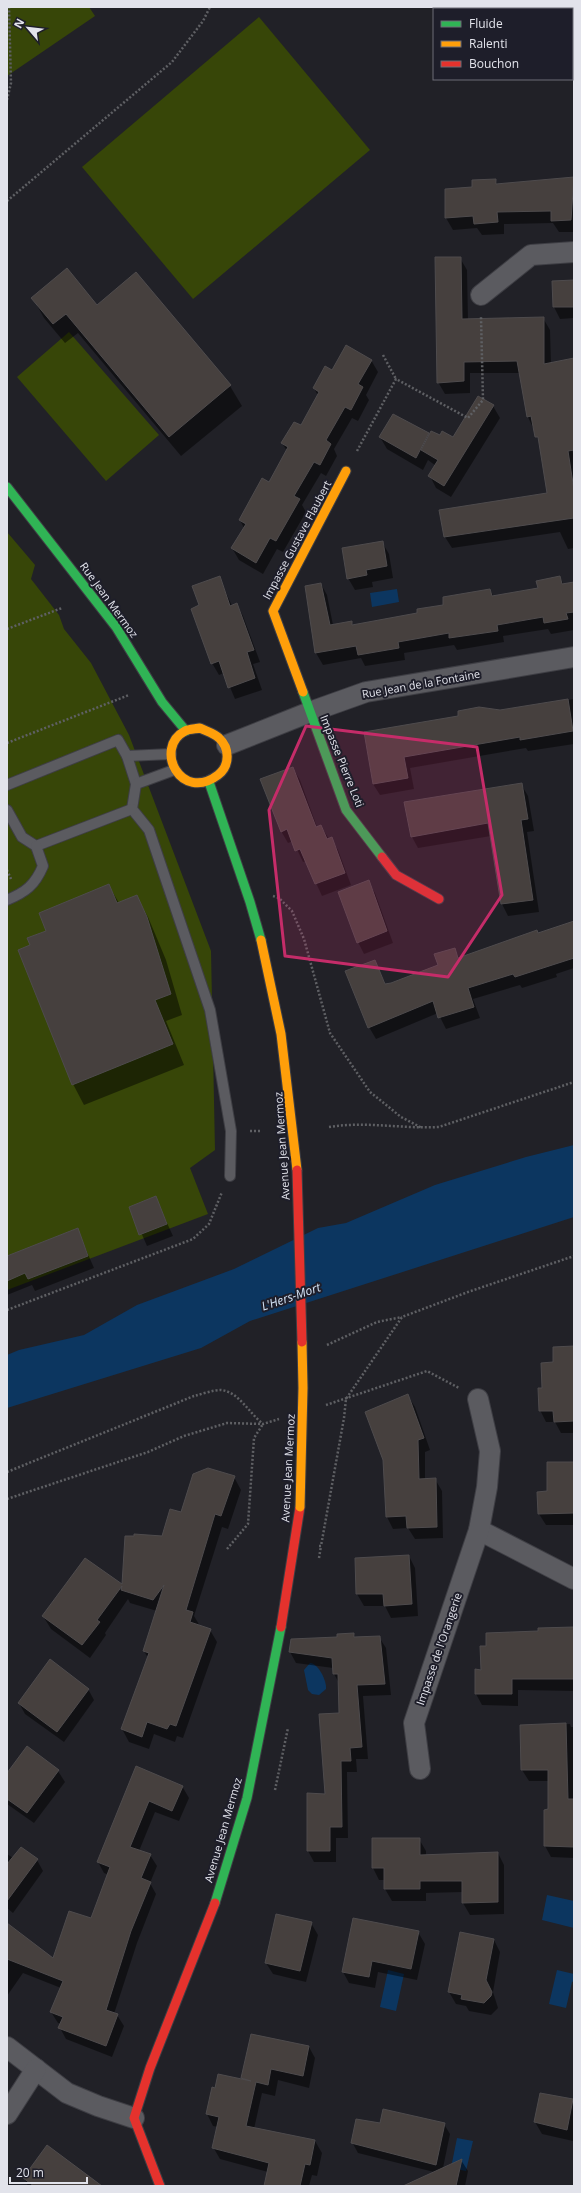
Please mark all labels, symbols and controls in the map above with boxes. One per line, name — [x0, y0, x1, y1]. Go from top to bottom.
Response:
north arrow — [8, 8, 48, 48]
legend — [433, 8, 573, 80]
text: Fluide — [469, 15, 503, 32]
text: N — [10, 16, 27, 31]
text: Ralenti — [469, 35, 508, 52]
text: Bouchon — [469, 55, 519, 72]
street label: Impasse Gustave Flaubert — [259, 478, 334, 602]
street label: Rue Jean Mermoz — [77, 559, 142, 641]
street label: Rue Jean de la Fontaine — [361, 666, 481, 701]
street label: Impasse Pierre Loti — [317, 712, 368, 809]
street label: Avenue Jean Mermoz — [270, 1091, 293, 1201]
water label: L'Hers-Mort — [259, 1278, 324, 1315]
street label: Avenue Jean Mermoz — [277, 1413, 298, 1523]
street label: Impasse de l'Orangerie — [412, 1591, 465, 1707]
street label: Avenue Jean Mermoz — [200, 1776, 245, 1884]
scale bar — [10, 2159, 87, 2185]
text: 20 m — [16, 2164, 44, 2181]

